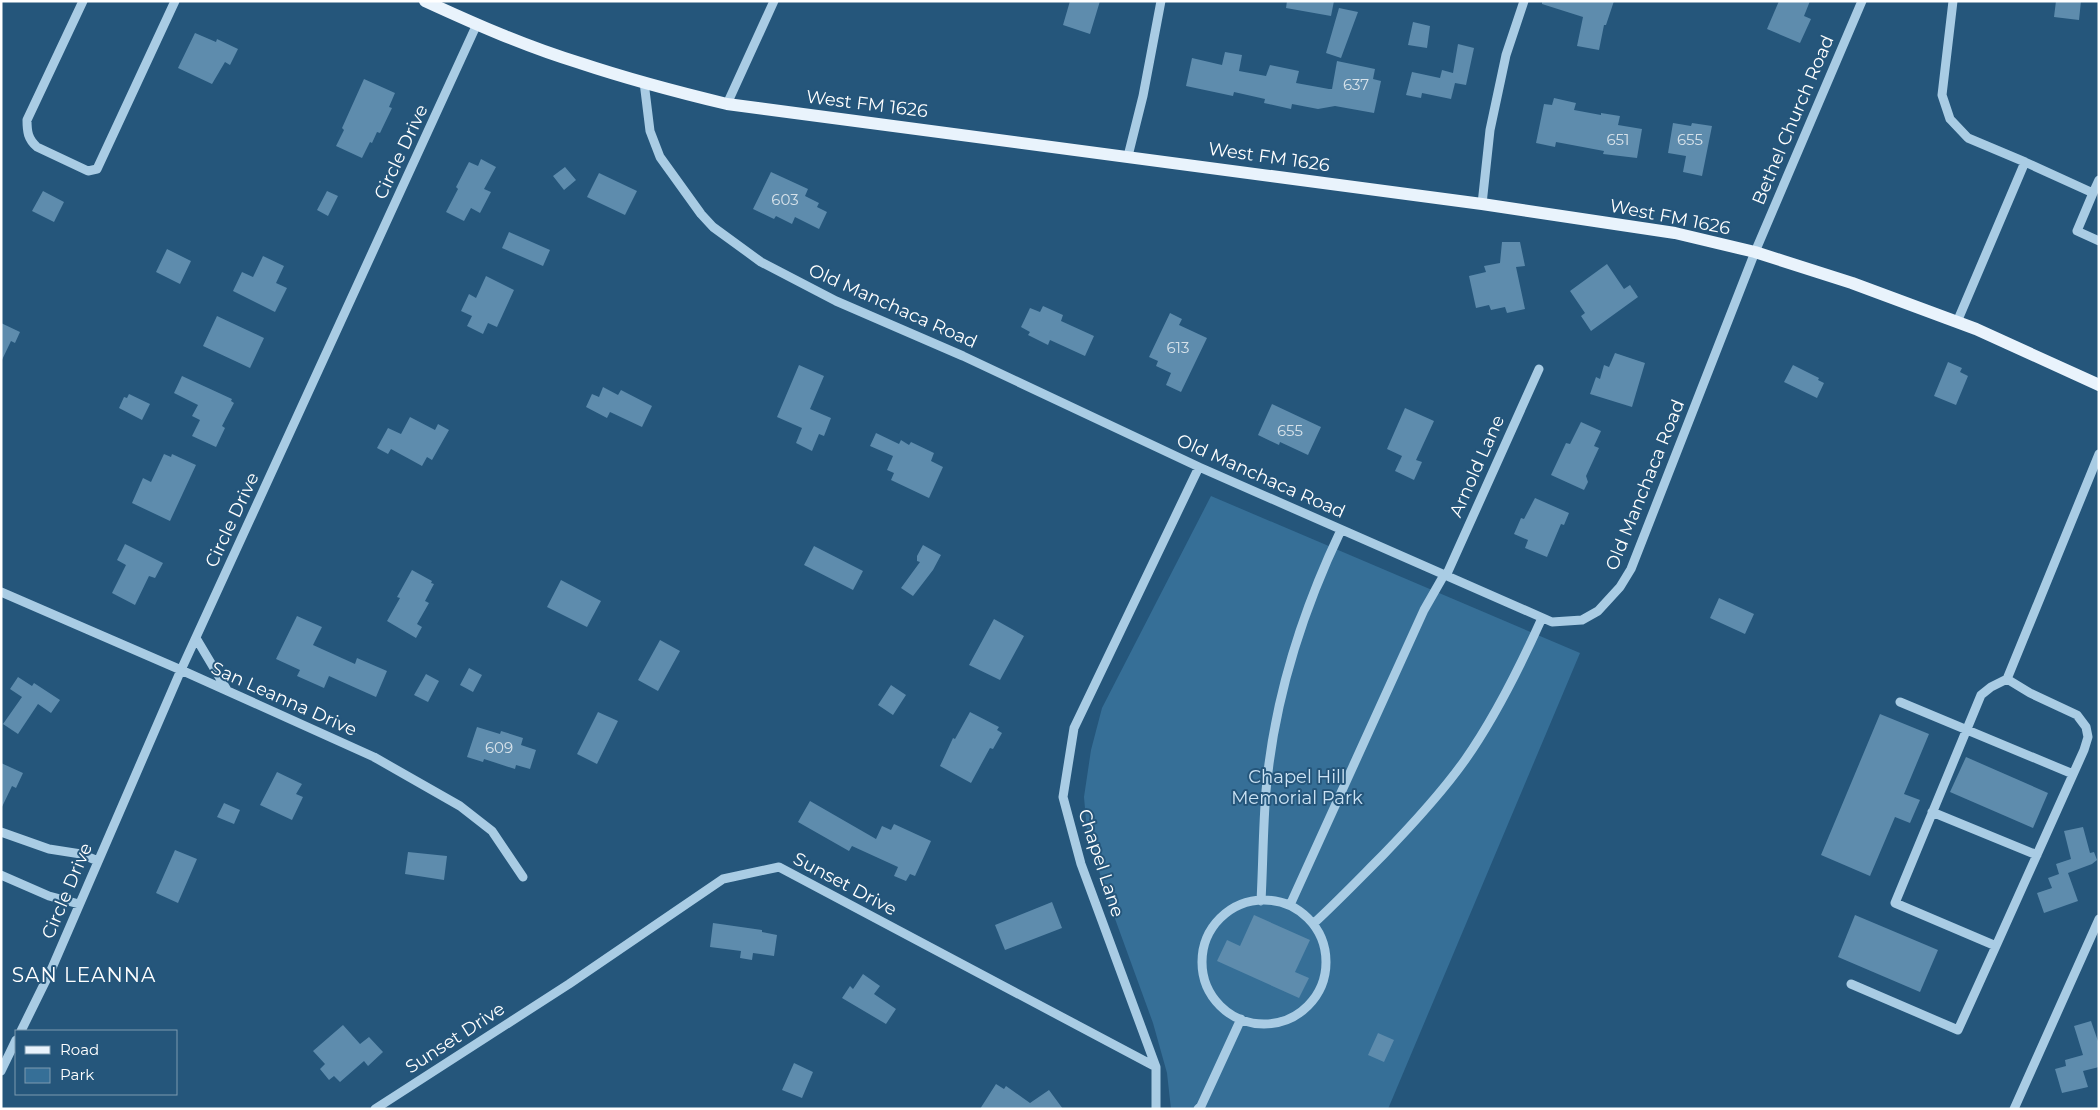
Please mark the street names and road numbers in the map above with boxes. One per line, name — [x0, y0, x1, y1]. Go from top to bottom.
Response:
street label: Bethel Church Road — [1747, 32, 1839, 208]
street label: West FM 1626 — [805, 86, 929, 122]
street label: Circle Drive — [369, 101, 433, 203]
street label: West FM 1626 — [1207, 138, 1331, 176]
street label: West FM 1626 — [1608, 195, 1732, 239]
street label: Old Manchaca Road — [805, 259, 981, 353]
street label: Old Manchaca Road — [1601, 396, 1689, 574]
street label: Arnold Lane — [1445, 411, 1509, 520]
street label: Old Manchaca Road — [1173, 429, 1349, 523]
street label: Circle Drive — [200, 469, 264, 571]
street label: San Leanna Drive — [208, 657, 360, 741]
street label: Chapel Lane — [1073, 806, 1129, 920]
street label: Circle Drive — [37, 840, 97, 942]
street label: Sunset Drive — [789, 847, 901, 921]
street label: Sunset Drive — [401, 998, 509, 1078]

